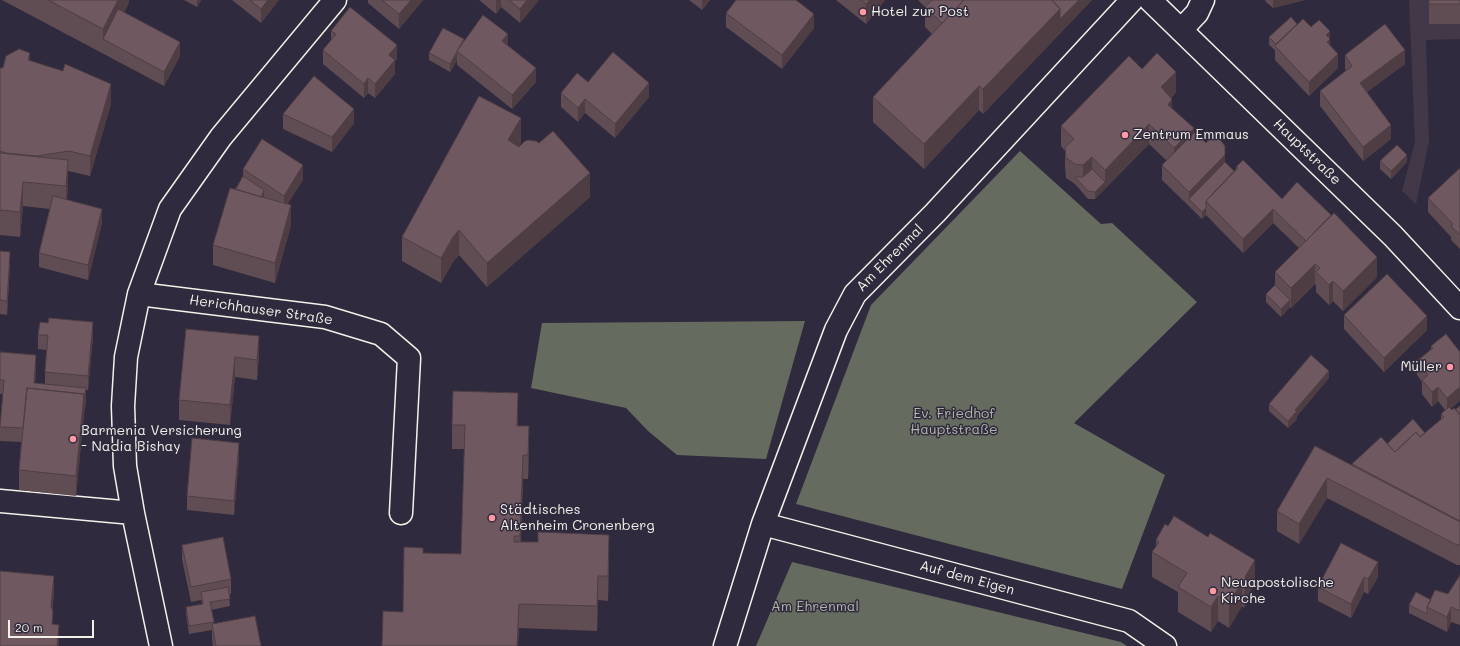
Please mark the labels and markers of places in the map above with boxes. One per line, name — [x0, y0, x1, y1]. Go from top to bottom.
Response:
place label: Hotel zur Post — [871, 4, 969, 20]
marker: Hotel zur Post — [858, 7, 868, 17]
place label: Zentrum Emmaus — [1133, 127, 1249, 143]
marker: Zentrum Emmaus — [1120, 130, 1130, 140]
place label: Müller — [1400, 359, 1442, 375]
marker: Müller — [1445, 362, 1455, 372]
place label: Barmenia Versicherung - Nadia Bishay — [81, 423, 242, 456]
marker: Barmenia Versicherung - Nadia Bishay — [68, 434, 78, 444]
place label: Städtisches Altenheim Cronenberg — [500, 502, 655, 534]
marker: Städtisches Altenheim Cronenberg — [487, 513, 497, 523]
place label: Neuapostolische Kirche — [1221, 575, 1334, 608]
marker: Neuapostolische Kirche — [1208, 586, 1218, 596]

